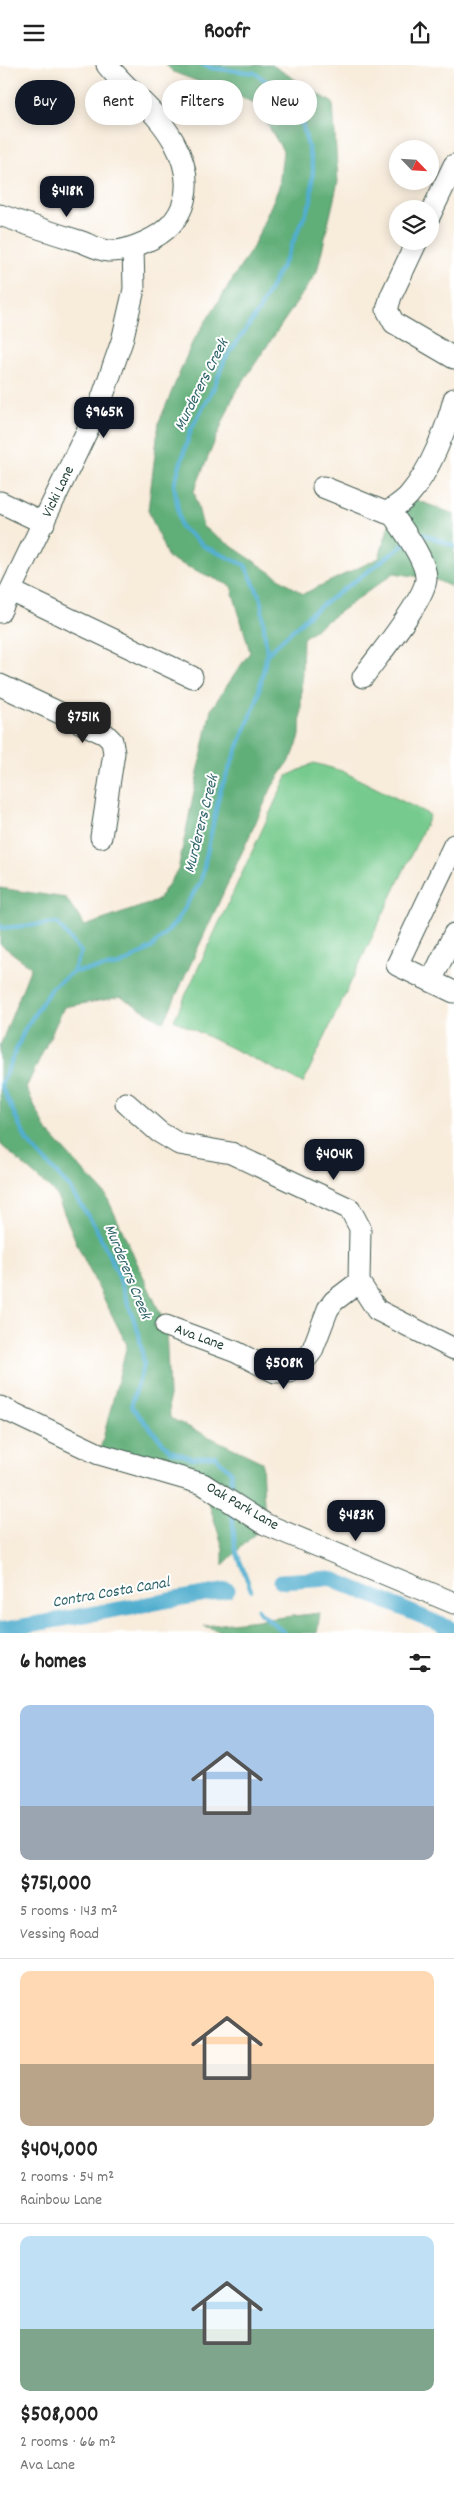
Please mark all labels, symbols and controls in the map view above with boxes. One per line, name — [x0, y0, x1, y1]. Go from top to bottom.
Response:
text: Roofr — [204, 17, 250, 48]
icon: menu — [20, 19, 48, 47]
icon: share — [406, 19, 434, 47]
chip: Buy — [15, 80, 75, 125]
chip: Rent — [85, 80, 152, 125]
chip: Filters — [162, 80, 243, 125]
chip: New — [253, 80, 317, 125]
north arrow — [389, 140, 439, 190]
map controls — [389, 140, 439, 250]
pin: $418K — [32, 175, 102, 218]
text: $418K — [51, 180, 83, 203]
button: layers — [389, 200, 439, 250]
water label: Murderers Creek — [169, 334, 236, 435]
pin: $965K — [69, 397, 139, 439]
text: $965K — [85, 401, 123, 424]
street label: Vicki Lane — [37, 462, 81, 522]
pin: $751K — [48, 701, 118, 744]
text: $751K — [67, 706, 99, 729]
water label: Murderers Creek — [179, 771, 226, 876]
pin: $404K — [299, 1139, 369, 1181]
text: $404K — [315, 1143, 353, 1166]
water label: Murderers Creek — [98, 1221, 157, 1324]
street label: Ava Lane — [171, 1319, 227, 1357]
pin: $508K — [249, 1347, 319, 1390]
text: $508K — [265, 1352, 303, 1375]
street label: Oak Park Lane — [201, 1477, 283, 1537]
pin: $483K — [321, 1499, 391, 1542]
text: $483K — [338, 1504, 374, 1527]
water label: Contra Costa Canal — [51, 1571, 172, 1615]
text: 6 homes — [20, 1648, 87, 1678]
icon: filters — [406, 1649, 434, 1677]
icon: home — [182, 1738, 272, 1828]
text: $751,000 — [20, 1870, 91, 1900]
text: 5 rooms · 143 m² — [20, 1900, 118, 1923]
text: Vessing Road — [20, 1923, 99, 1946]
icon: home — [182, 2003, 272, 2093]
text: $404,000 — [20, 2136, 98, 2166]
text: 2 rooms · 54 m² — [20, 2166, 114, 2189]
text: Rainbow Lane — [20, 2189, 102, 2212]
icon: home — [182, 2268, 272, 2358]
text: $508,000 — [20, 2401, 99, 2431]
text: 2 rooms · 66 m² — [20, 2431, 116, 2454]
text: Ava Lane — [20, 2454, 75, 2477]

